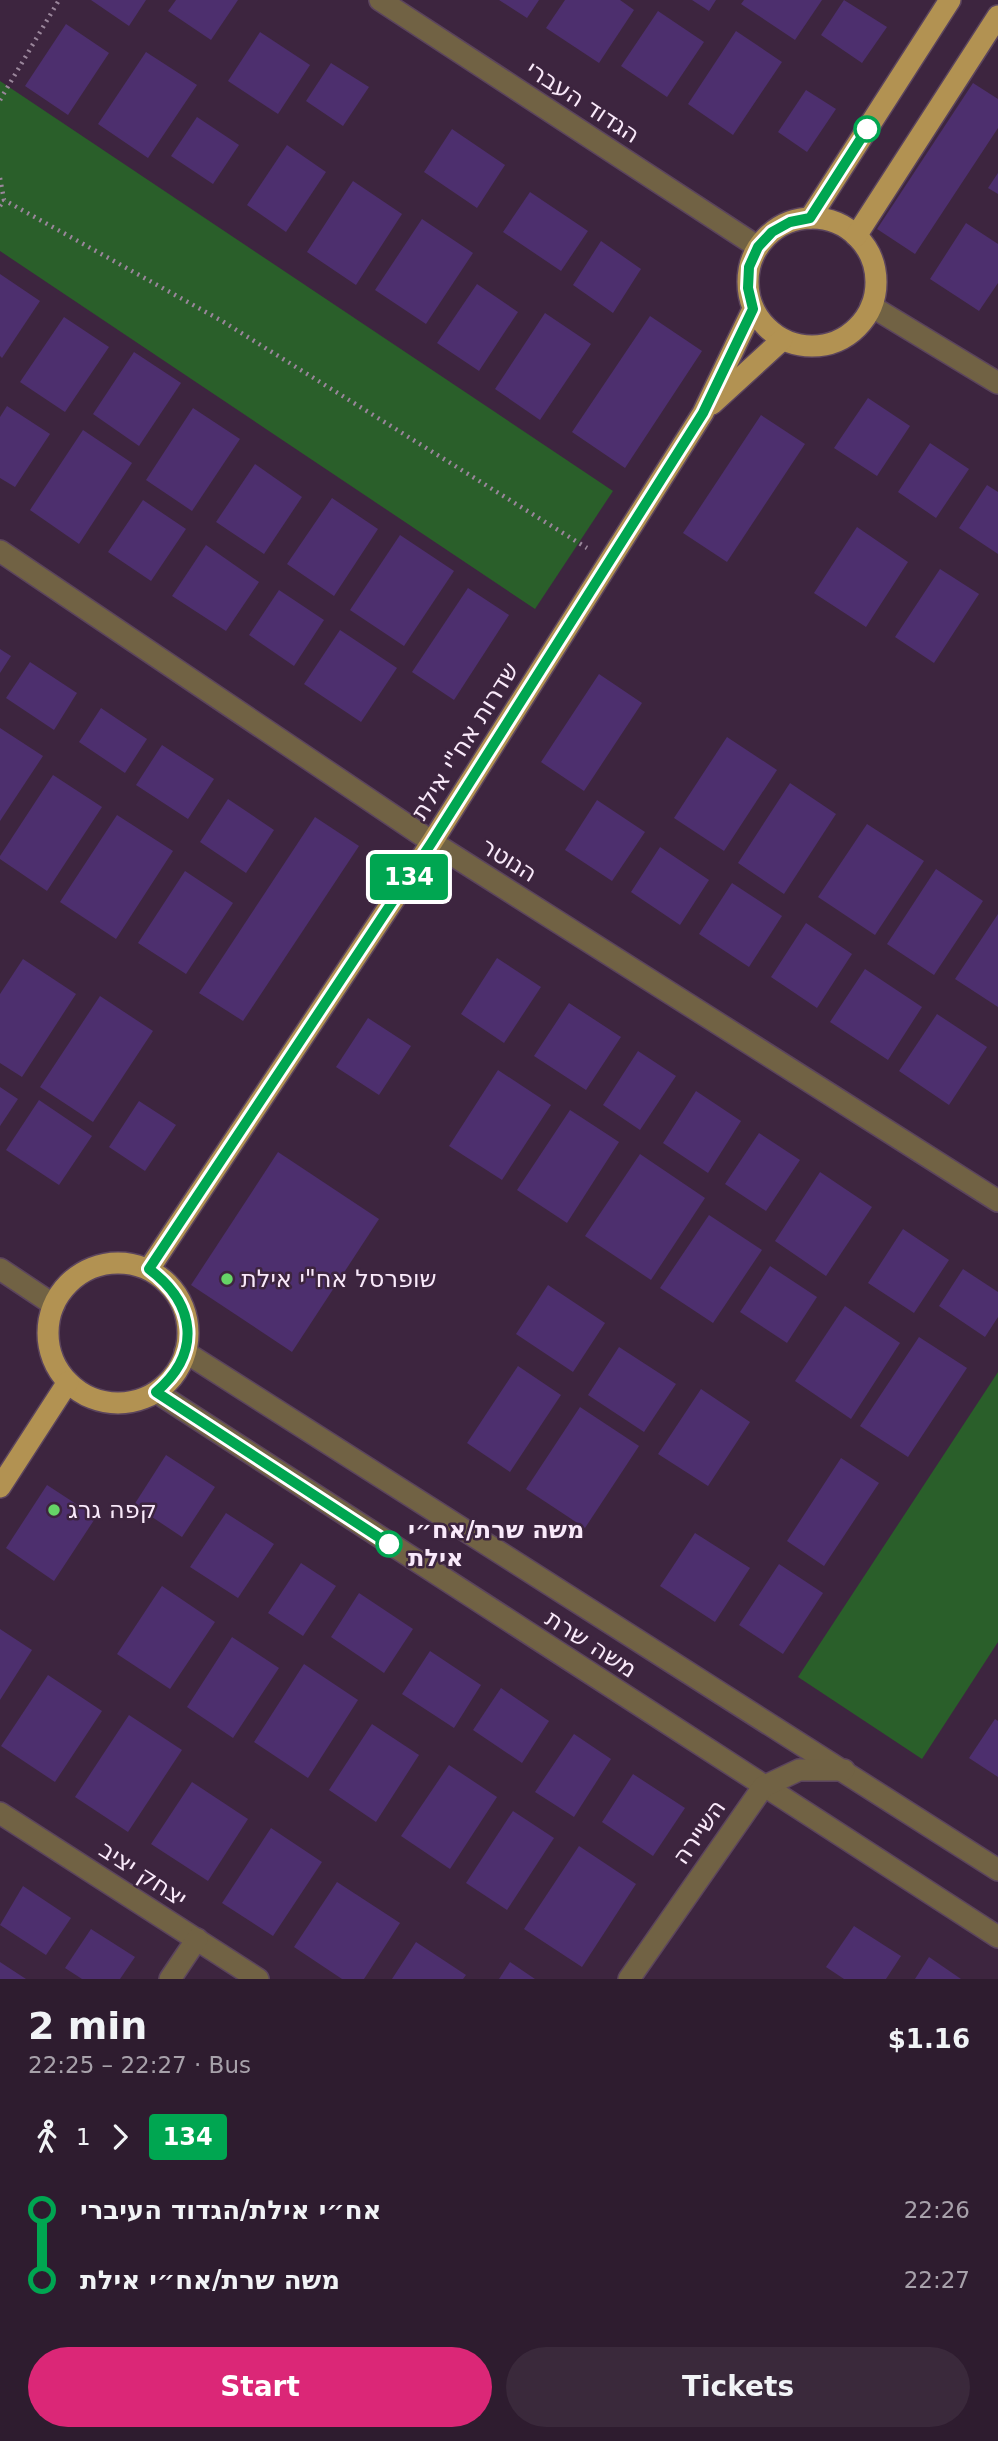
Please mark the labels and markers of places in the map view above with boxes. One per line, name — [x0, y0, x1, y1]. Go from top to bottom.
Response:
unlabelled marker — [854, 116, 880, 142]
place label: שופרסל אח"י אילת — [241, 1265, 437, 1293]
marker: שופרסל אח"י אילת — [219, 1271, 235, 1287]
place label: קפה גרג — [68, 1496, 157, 1524]
marker: קפה גרג — [46, 1502, 62, 1518]
place label: משה שרת/אח״י אילת — [408, 1516, 584, 1572]
marker: משה שרת/אח״י אילת — [376, 1531, 402, 1557]

